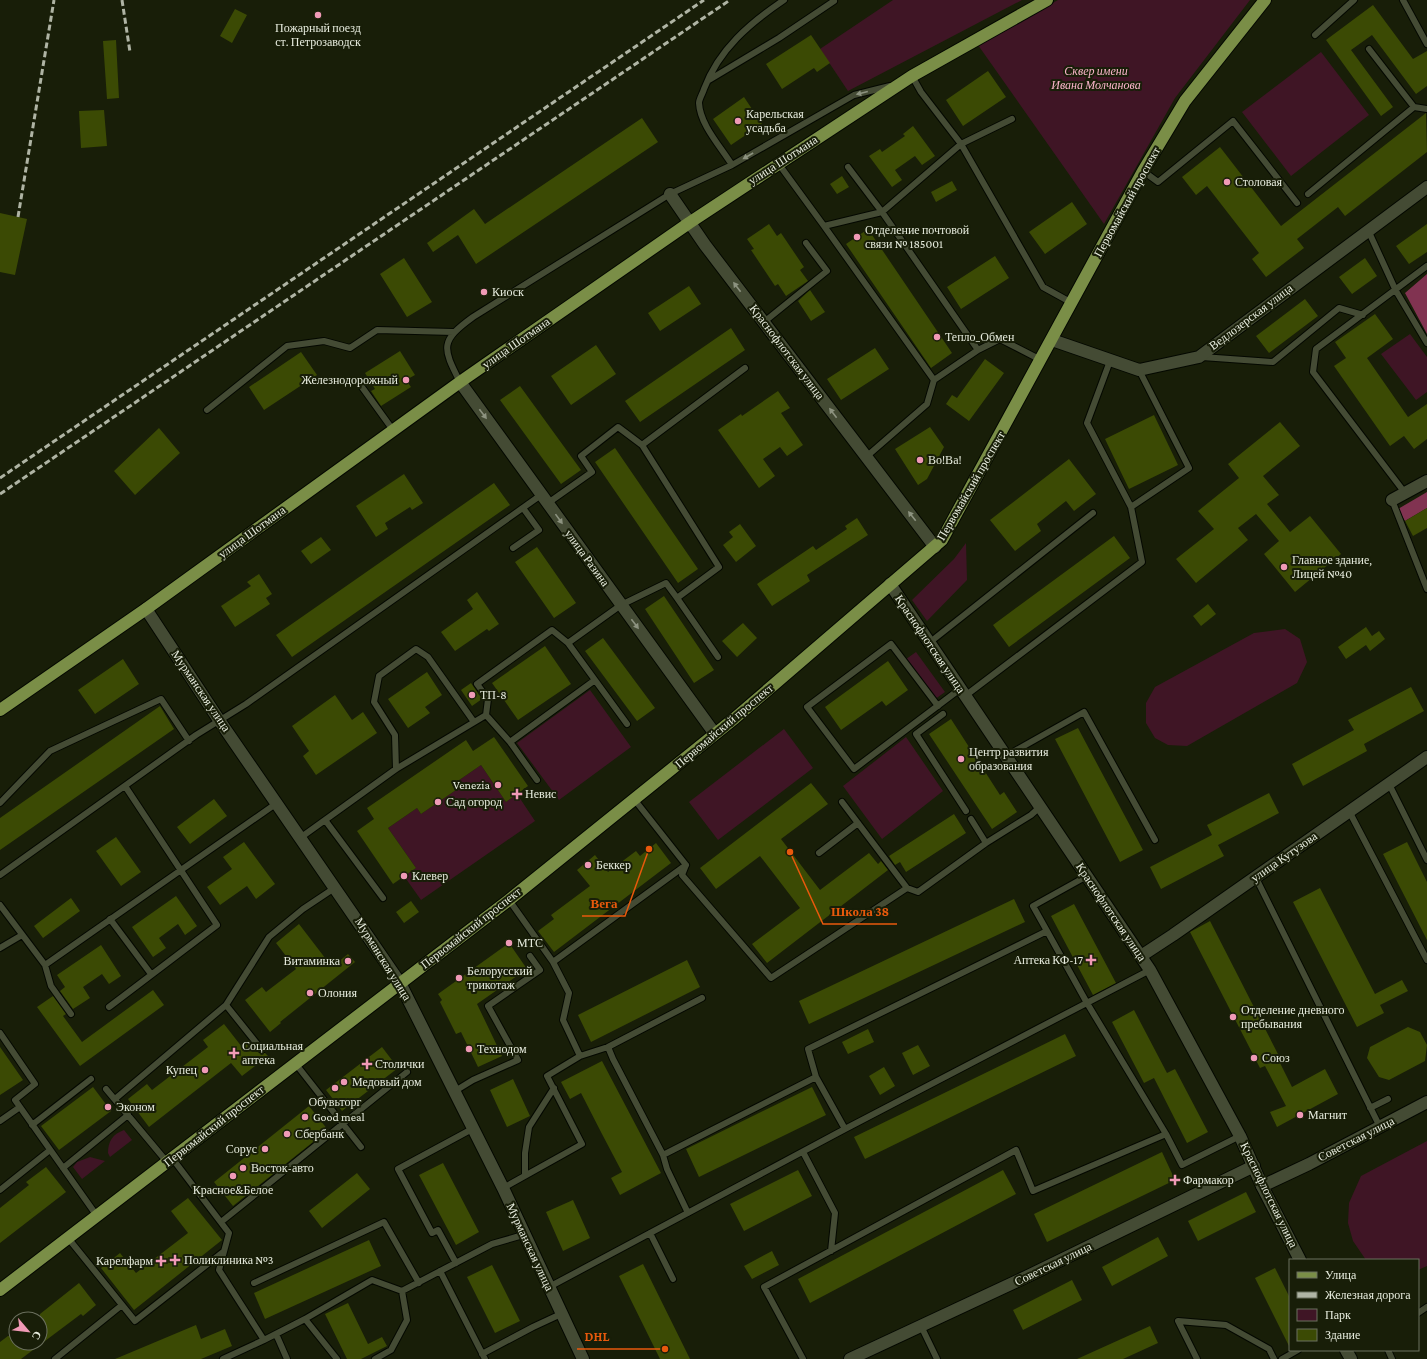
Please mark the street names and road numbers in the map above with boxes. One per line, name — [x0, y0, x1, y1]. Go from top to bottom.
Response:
street label: улица Шотмана — [746, 132, 821, 188]
street label: Первомайский проспект — [1091, 144, 1163, 259]
street label: Ведлозерская улица — [1206, 281, 1296, 353]
street label: Краснофлотская улица — [747, 302, 828, 403]
street label: улица Шотмана — [479, 314, 553, 372]
street label: Первомайский проспект — [934, 428, 1008, 543]
street label: улица Шотмана — [216, 503, 289, 561]
street label: улица Разина — [562, 527, 613, 590]
street label: Краснофлотская улица — [892, 592, 968, 696]
street label: Мурманская улица — [169, 648, 234, 735]
street label: Первомайский проспект — [672, 680, 776, 771]
street label: улица Кутузова — [1248, 829, 1320, 885]
street label: Краснофлотская улица — [1073, 860, 1149, 964]
street label: Первомайский проспект — [418, 884, 525, 972]
street label: Мурманская улица — [352, 915, 415, 1004]
street label: Первомайский проспект — [161, 1082, 268, 1170]
street label: Советская улица — [1315, 1113, 1397, 1164]
street label: Краснофлотская улица — [1237, 1140, 1301, 1251]
street label: Мурманская улица — [504, 1201, 557, 1294]
street label: Советская улица — [1012, 1239, 1094, 1289]

